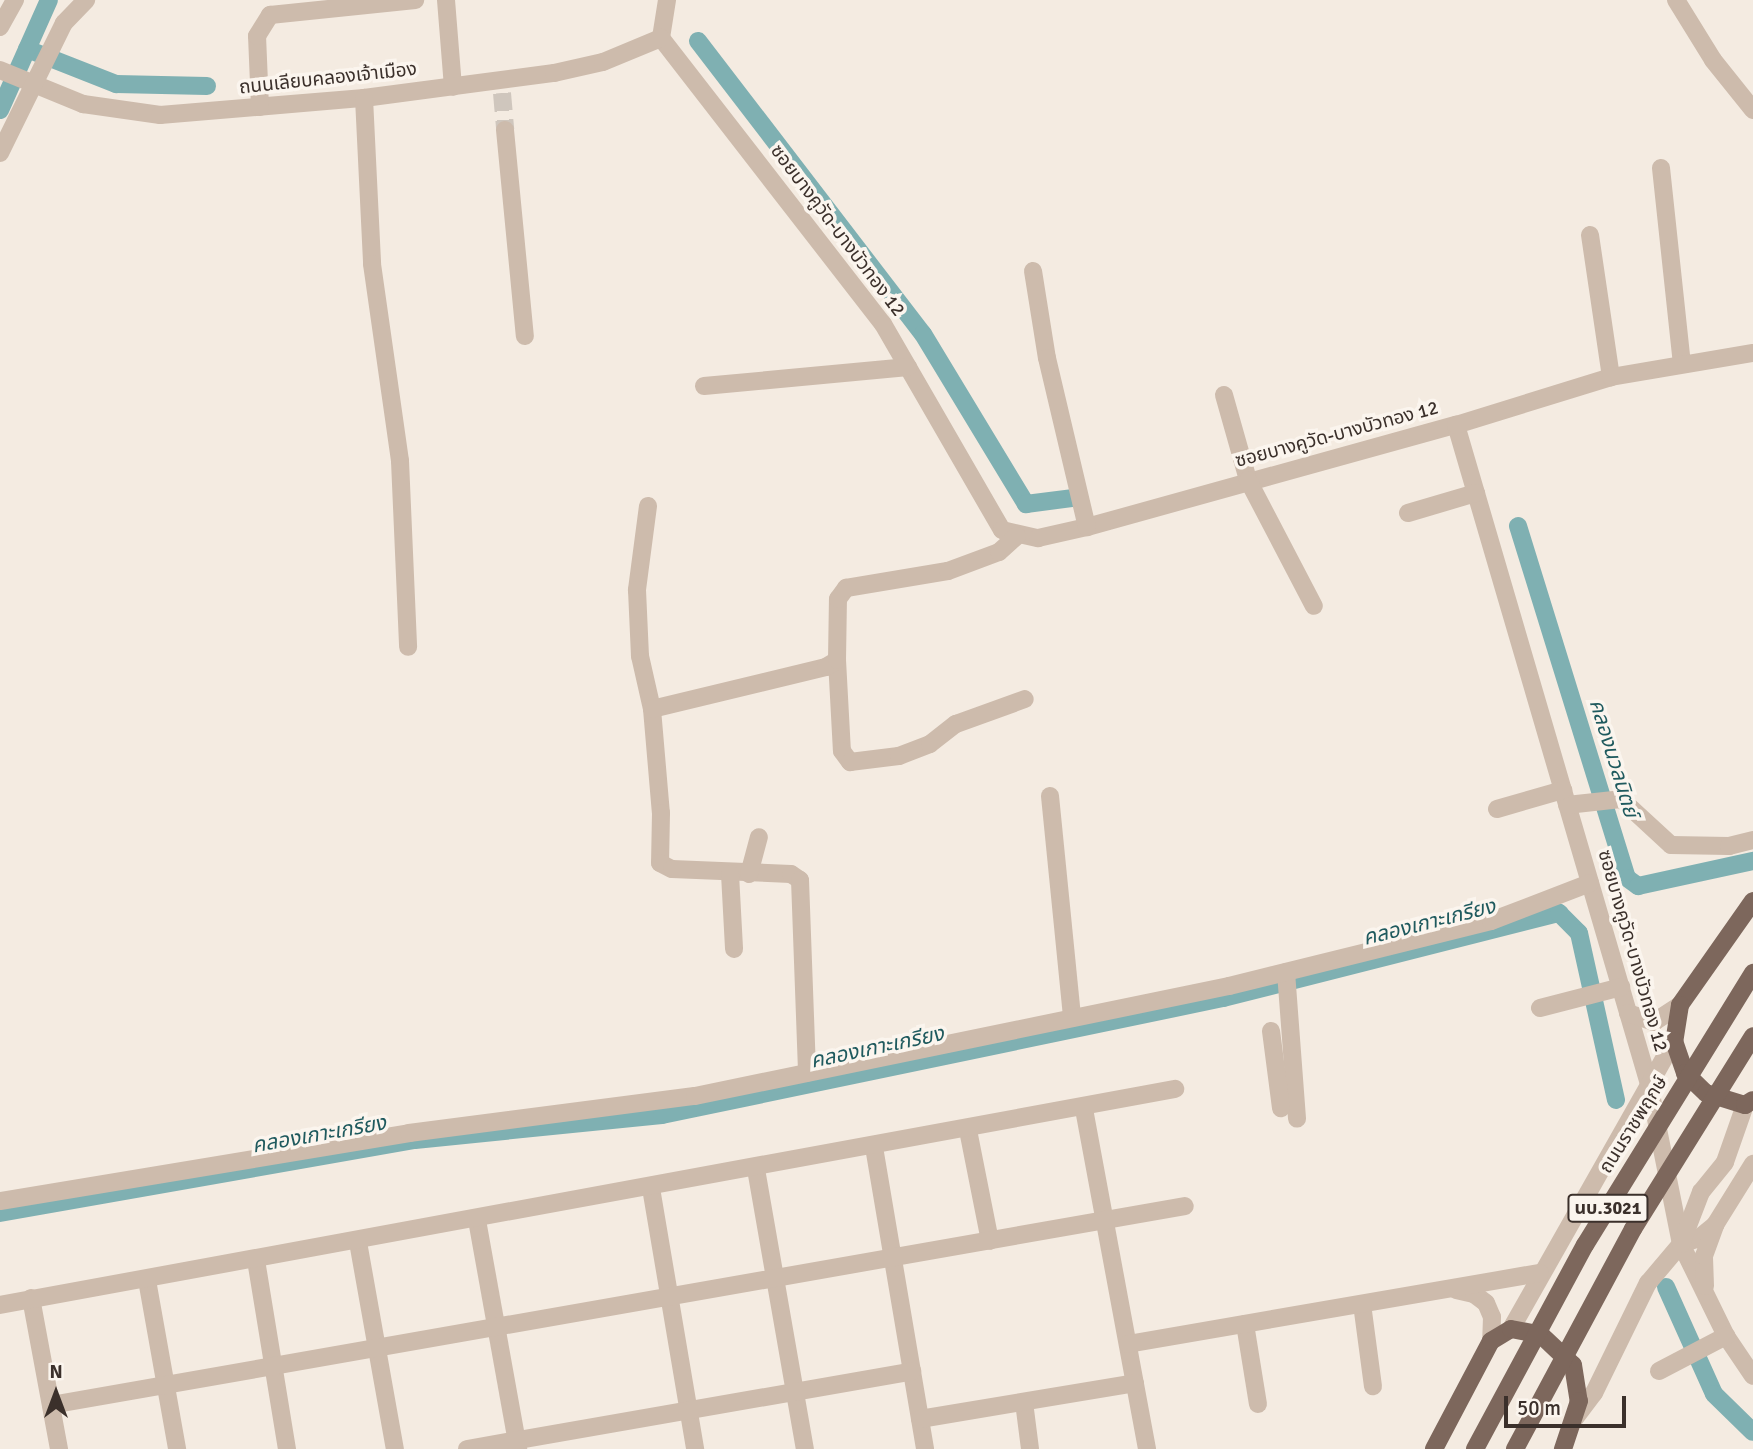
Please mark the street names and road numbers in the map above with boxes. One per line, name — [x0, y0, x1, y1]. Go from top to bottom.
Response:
street label: ถนนเลียบคลองเจ้าเมือง — [238, 58, 418, 100]
street label: ซอยบางคูวัด-บางบัวทอง 12 — [765, 141, 909, 321]
street label: ซอยบางคูวัด-บางบัวทอง 12 — [1233, 397, 1441, 473]
street label: ซอยบางคูวัด-บางบัวทอง 12 — [1592, 847, 1672, 1055]
street label: ถนนราชพฤกษ์ — [1595, 1072, 1673, 1178]
road number: นบ.3021 — [1566, 1194, 1650, 1223]

